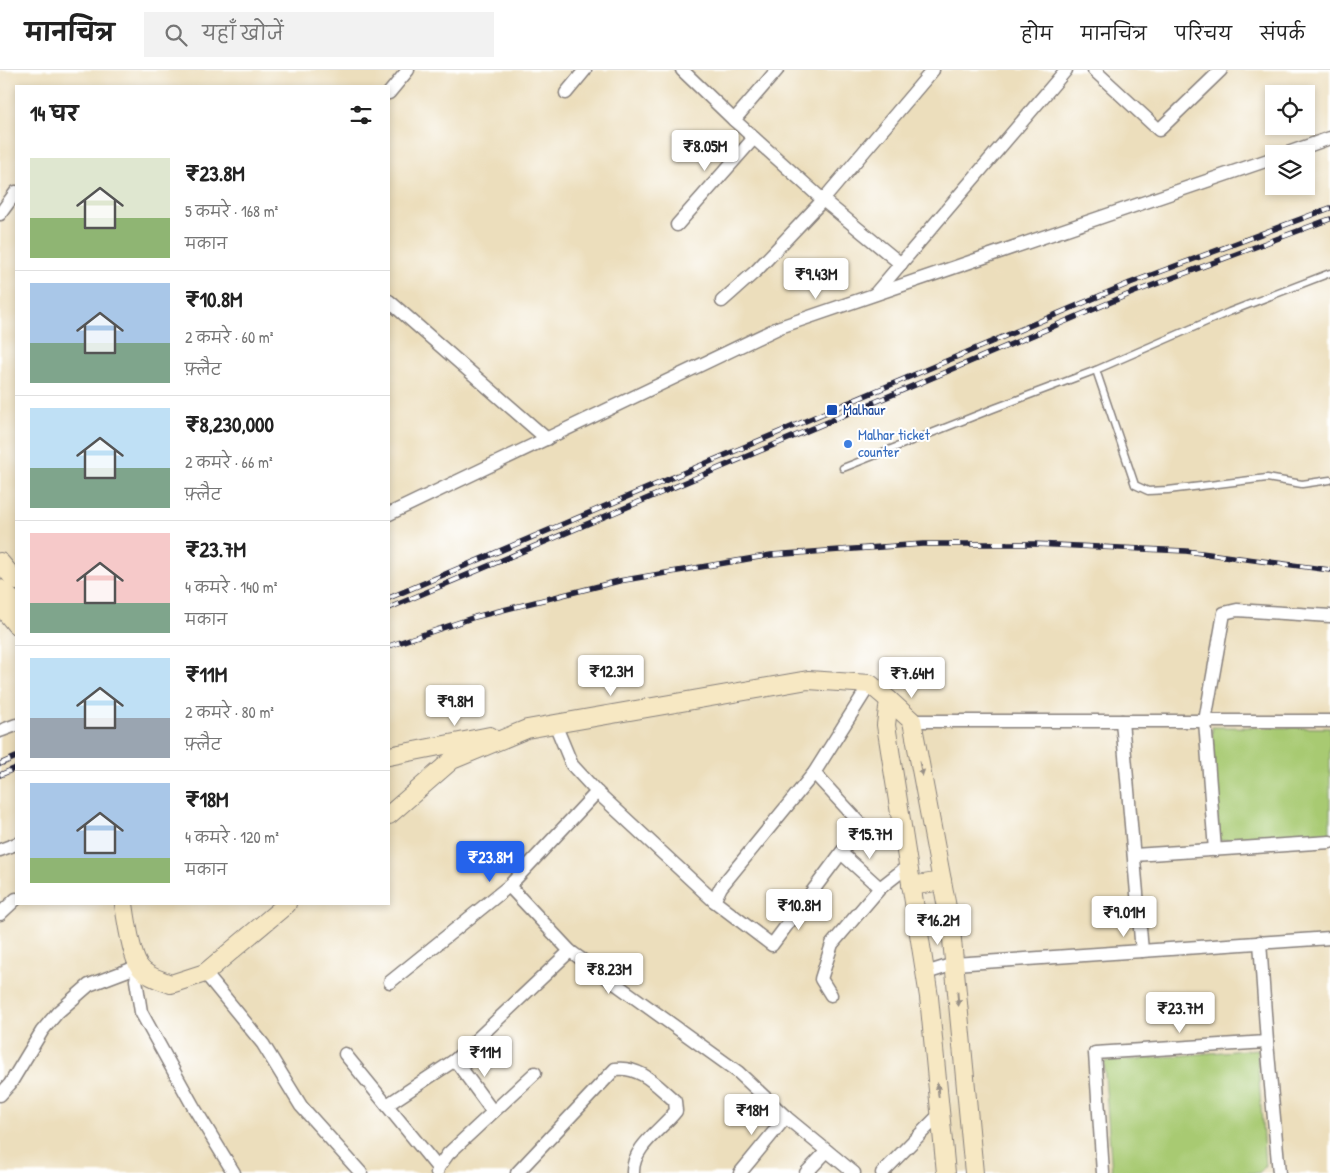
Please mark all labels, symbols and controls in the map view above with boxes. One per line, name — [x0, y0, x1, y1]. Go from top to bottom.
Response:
search box — [144, 12, 494, 57]
text: मानचित्र — [25, 16, 114, 48]
text: यहाँ खोजें — [202, 20, 284, 46]
icon: search — [162, 21, 190, 49]
text: होम — [1021, 21, 1053, 46]
text: मानचित्र — [1081, 21, 1147, 46]
text: परिचय — [1175, 21, 1232, 46]
text: संपर्क — [1260, 21, 1305, 46]
map controls — [1265, 85, 1315, 195]
button: locate — [1265, 85, 1315, 135]
text: 14 घर — [30, 99, 78, 128]
icon: filters — [347, 101, 375, 129]
pin: ₹8.05M — [664, 129, 746, 172]
text: ₹8.05M — [683, 135, 727, 157]
button: layers — [1265, 145, 1315, 195]
text: ₹23.8M — [185, 159, 245, 188]
icon: home — [70, 178, 130, 238]
text: 5 कमरे · 168 m² — [185, 200, 278, 222]
text: मकान — [185, 232, 227, 254]
pin: ₹9.43M — [775, 258, 857, 300]
text: ₹9.43M — [795, 263, 837, 285]
text: ₹10.8M — [185, 285, 243, 314]
icon: home — [70, 303, 130, 363]
text: 2 कमरे · 60 m² — [185, 326, 273, 348]
text: फ़्लैट — [185, 358, 221, 380]
place label: Malhaur — [843, 399, 886, 420]
marker: Malhaur — [825, 403, 839, 417]
text: ₹8,230,000 — [185, 410, 274, 439]
place label: Malhar ticket counter — [858, 424, 931, 462]
icon: home — [70, 428, 130, 488]
marker: Malhar ticket counter — [842, 438, 854, 450]
text: 2 कमरे · 66 m² — [185, 451, 273, 473]
text: फ़्लैट — [185, 483, 221, 505]
text: ₹23.7M — [185, 535, 246, 564]
icon: home — [70, 553, 130, 613]
text: 4 कमरे · 140 m² — [185, 576, 277, 598]
text: मकान — [185, 608, 227, 630]
pin: ₹12.3M — [570, 654, 652, 697]
pin: ₹7.64M — [871, 656, 953, 699]
text: ₹11M — [185, 660, 227, 689]
text: ₹12.3M — [589, 660, 633, 682]
text: ₹7.64M — [890, 662, 934, 684]
icon: home — [70, 678, 130, 738]
pin: ₹9.8M — [420, 684, 490, 727]
text: ₹9.8M — [437, 690, 473, 712]
text: 2 कमरे · 80 m² — [185, 701, 274, 723]
text: फ़्लैट — [185, 733, 221, 755]
one-way arrow — [917, 762, 925, 777]
text: ₹18M — [185, 785, 229, 814]
icon: home — [70, 803, 130, 863]
pin: ₹15.7M — [829, 818, 911, 860]
text: ₹15.7M — [848, 823, 892, 845]
text: 4 कमरे · 120 m² — [185, 826, 279, 848]
pin: ₹23.8M — [449, 840, 531, 883]
text: ₹23.8M — [467, 846, 513, 868]
text: मकान — [185, 858, 227, 880]
pin: ₹10.8M — [758, 888, 840, 931]
text: ₹10.8M — [777, 894, 821, 916]
pin: ₹9.01M — [1083, 896, 1165, 938]
text: ₹9.01M — [1103, 901, 1145, 923]
pin: ₹16.2M — [897, 904, 979, 946]
text: ₹16.2M — [916, 909, 960, 931]
pin: ₹8.23M — [568, 952, 650, 995]
text: ₹8.23M — [586, 958, 632, 980]
one-way arrow — [954, 991, 962, 1007]
pin: ₹23.7M — [1139, 992, 1221, 1034]
text: ₹23.7M — [1157, 997, 1203, 1019]
pin: ₹11M — [455, 1036, 515, 1078]
text: ₹11M — [469, 1041, 501, 1063]
one-way arrow — [934, 1081, 942, 1097]
pin: ₹18M — [722, 1094, 782, 1136]
text: ₹18M — [735, 1099, 769, 1121]

